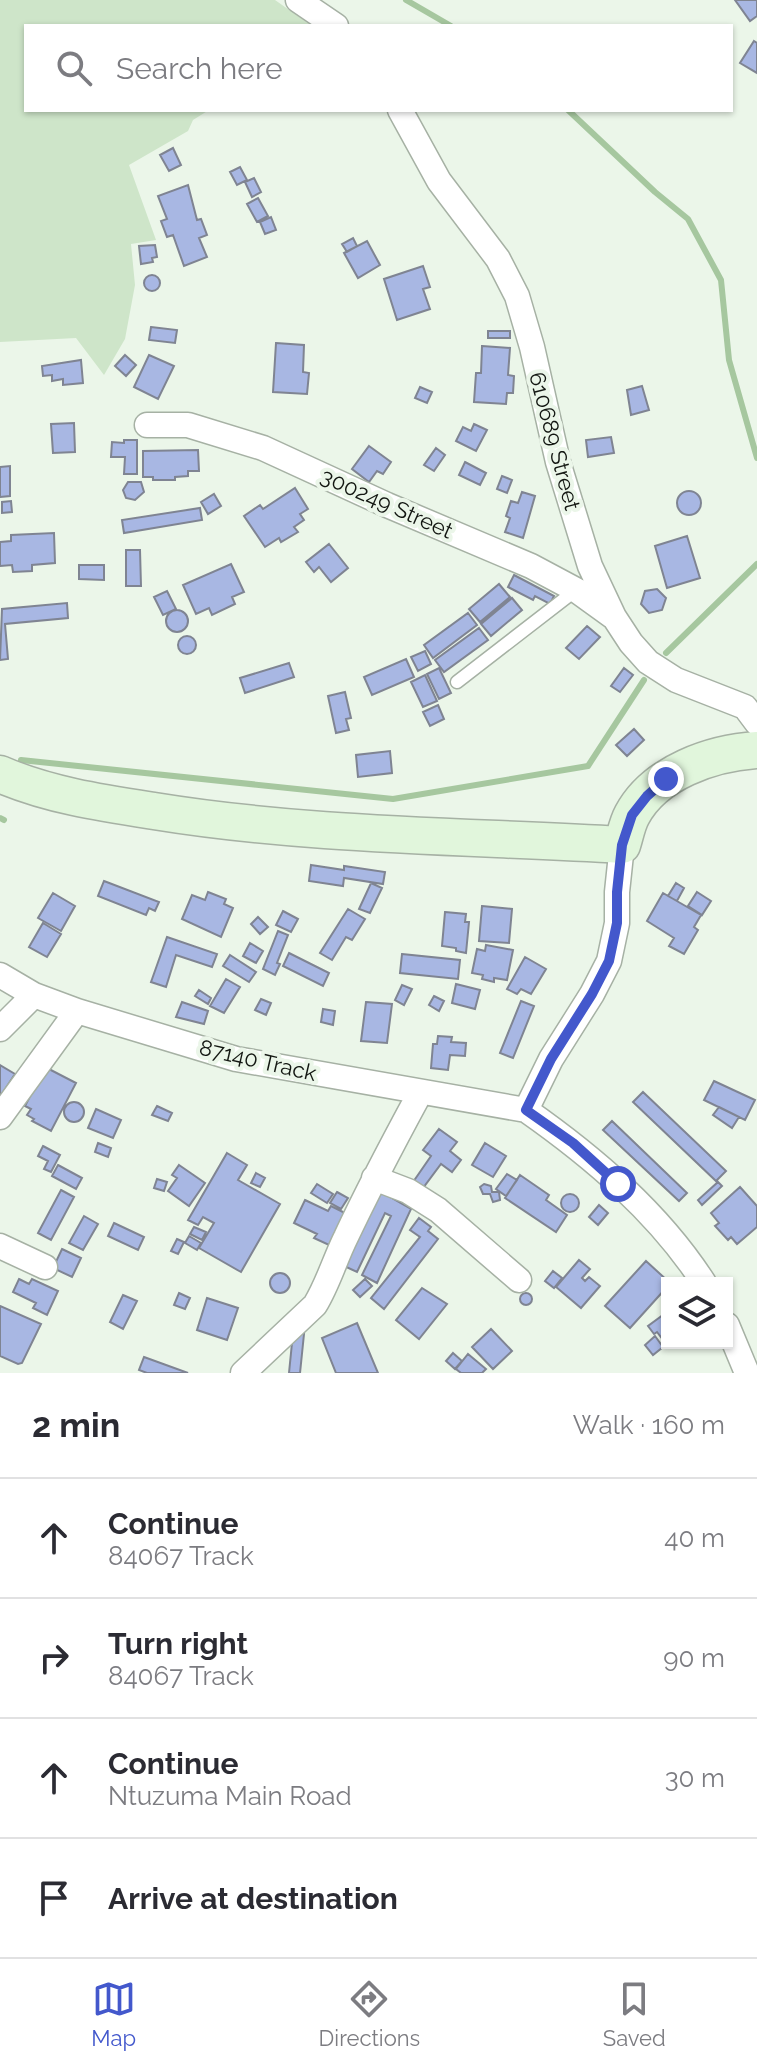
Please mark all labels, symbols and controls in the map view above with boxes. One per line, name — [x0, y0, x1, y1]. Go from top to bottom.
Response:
search box — [24, 24, 733, 112]
icon: search — [52, 46, 96, 90]
text: Search here — [116, 51, 283, 86]
street label: 610689 Street — [524, 369, 586, 514]
street label: 300249 Street — [317, 462, 458, 544]
route end — [648, 761, 684, 797]
street label: 87140 Track — [197, 1034, 319, 1086]
route start — [600, 1166, 636, 1202]
map controls — [661, 1277, 733, 1349]
button: layers — [661, 1277, 733, 1349]
text: 2 min — [32, 1405, 120, 1445]
text: Walk · 160 m — [573, 1410, 725, 1440]
text: Continue — [108, 1506, 239, 1541]
icon: ahead — [32, 1516, 76, 1560]
text: 40 m — [664, 1523, 725, 1553]
text: 84067 Track — [108, 1541, 254, 1571]
text: Turn right — [108, 1626, 248, 1661]
icon: right — [32, 1636, 76, 1680]
text: 90 m — [663, 1643, 725, 1673]
text: 84067 Track — [108, 1661, 254, 1691]
text: Continue — [108, 1746, 239, 1781]
icon: ahead — [32, 1756, 76, 1800]
text: 30 m — [665, 1763, 725, 1793]
text: Ntuzuma Main Road — [108, 1781, 352, 1811]
icon: arrive — [32, 1876, 76, 1920]
text: Arrive at destination — [108, 1881, 398, 1916]
tab: Map — [91, 1977, 136, 2051]
tab: Directions — [319, 1977, 420, 2051]
tab: Saved — [603, 1977, 666, 2051]

